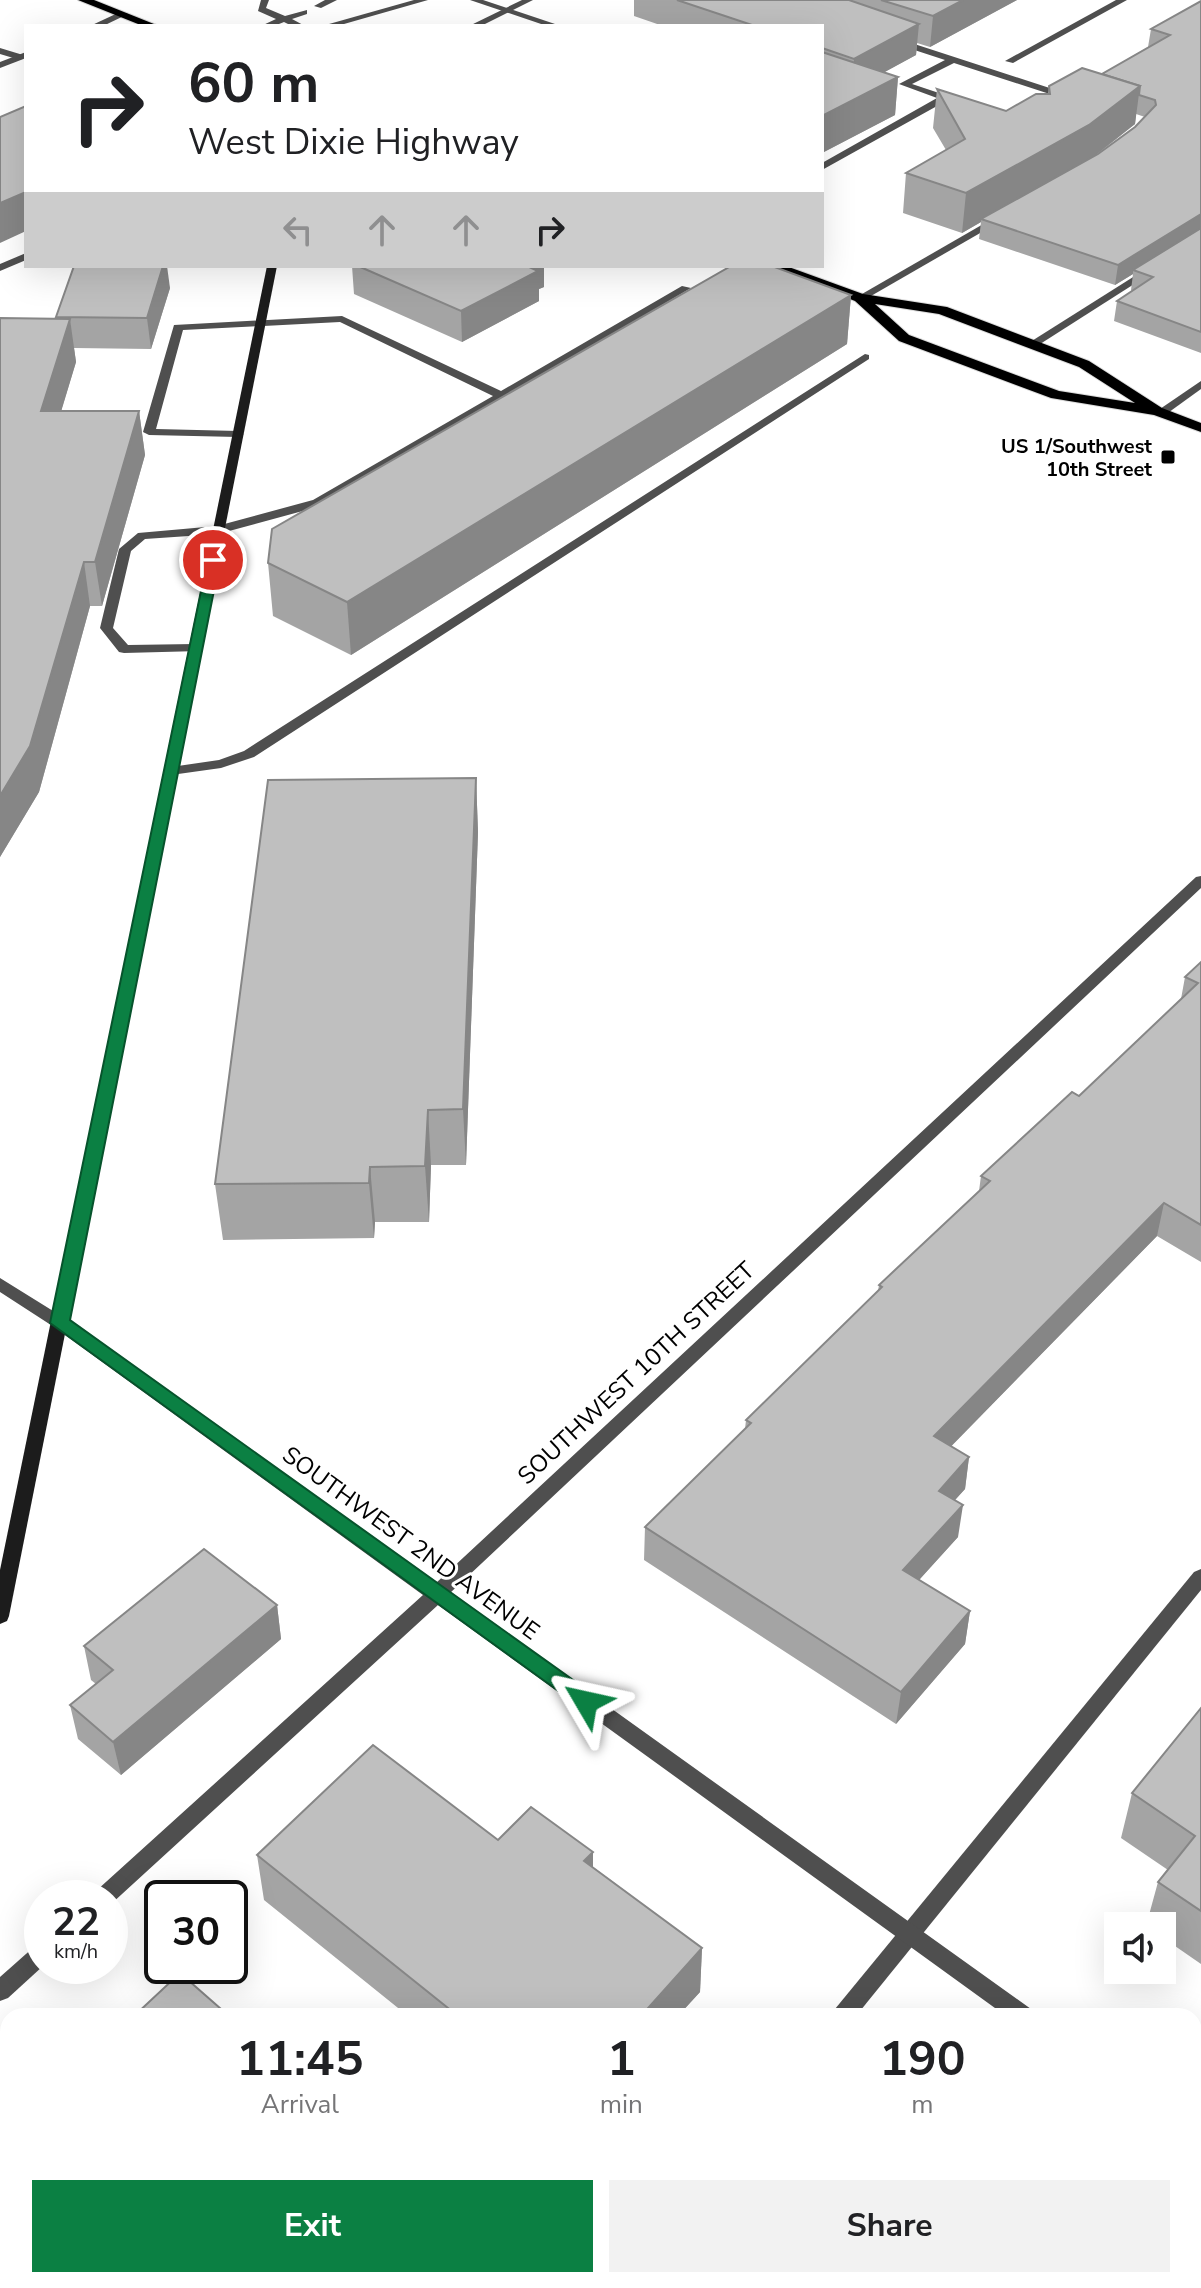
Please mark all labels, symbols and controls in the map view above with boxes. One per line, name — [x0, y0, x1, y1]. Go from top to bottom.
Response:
text: 60 m — [188, 45, 319, 122]
icon: right — [56, 56, 160, 160]
text: West Dixie Highway — [188, 118, 519, 167]
icon: left — [276, 208, 320, 252]
icon: ahead — [360, 208, 404, 252]
icon: ahead — [444, 208, 488, 252]
icon: right — [528, 208, 572, 252]
place label: US 1/Southwest 10th Street — [1001, 433, 1152, 483]
marker: US 1/Southwest 10th Street — [1159, 448, 1177, 466]
pin — [179, 526, 247, 594]
icon: arrive — [191, 538, 235, 582]
street label: SOUTHWEST 10TH STREET — [511, 1254, 762, 1492]
street label: SOUTHWEST 2ND AVENUE — [276, 1439, 546, 1647]
position arrow — [544, 1660, 628, 1744]
speed limit sign: 30 — [144, 1880, 248, 1984]
text: 22 — [52, 1895, 100, 1949]
map controls — [1104, 1912, 1176, 1984]
button: sound — [1104, 1912, 1176, 1984]
text: km/h — [54, 1938, 98, 1965]
text: 11:45 — [236, 2026, 363, 2092]
text: 1 — [607, 2026, 636, 2092]
text: 190 — [879, 2026, 966, 2092]
text: Arrival — [261, 2087, 339, 2122]
text: min — [600, 2087, 643, 2122]
text: m — [911, 2087, 934, 2122]
button: Exit — [32, 2180, 593, 2272]
button: Share — [609, 2180, 1170, 2272]

